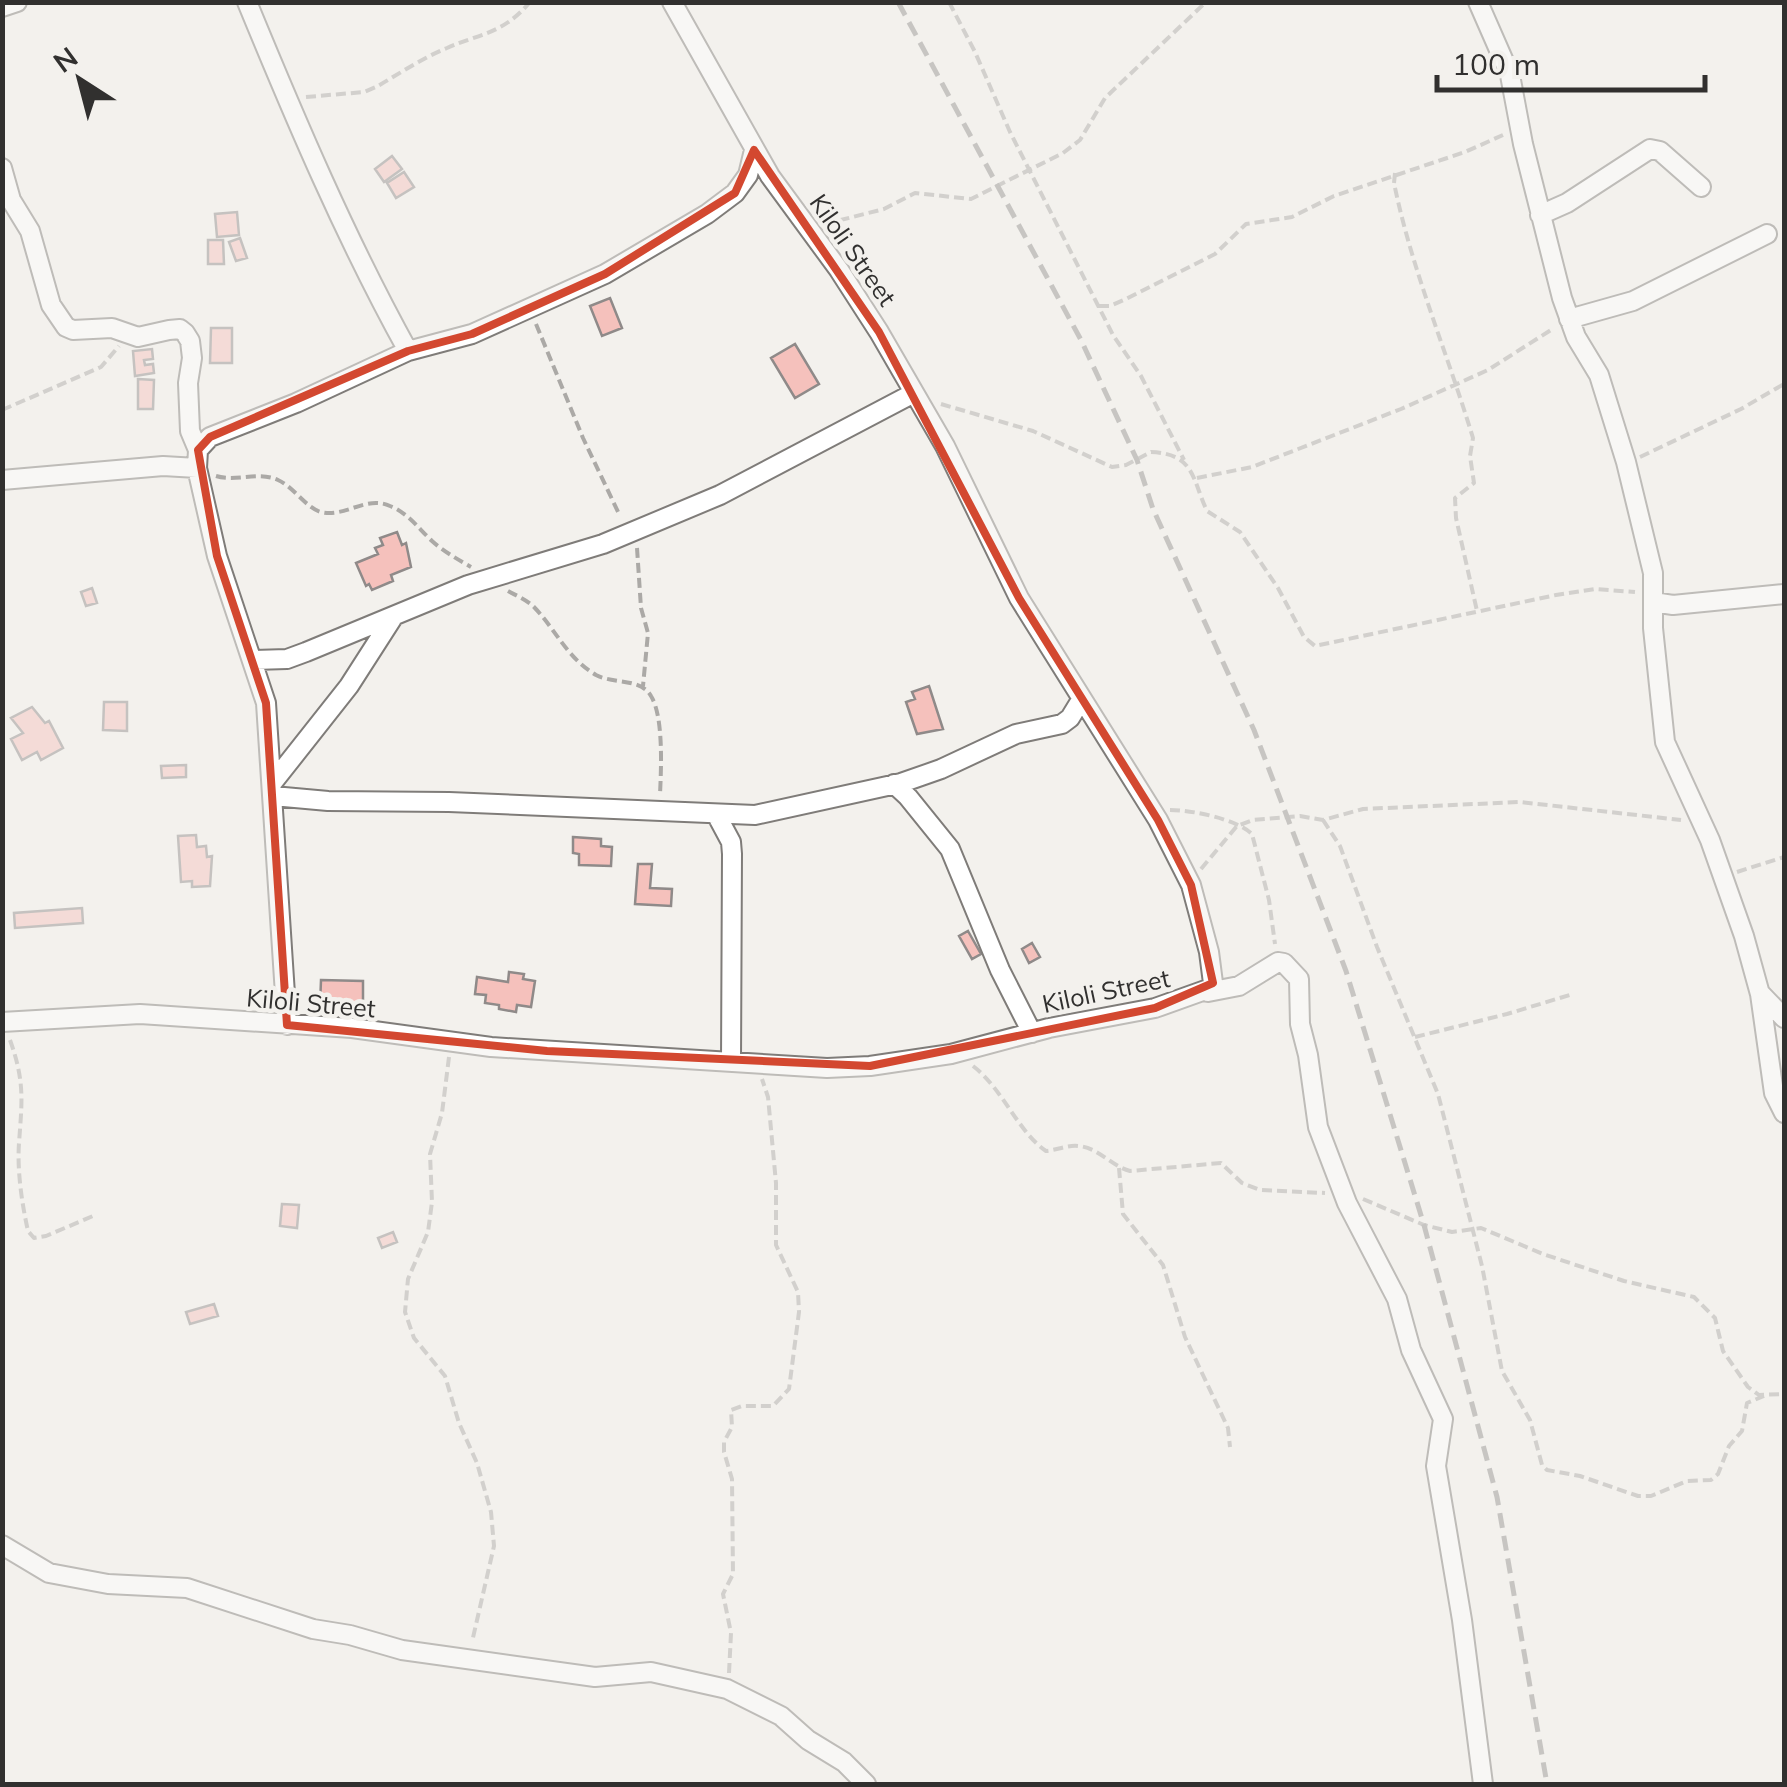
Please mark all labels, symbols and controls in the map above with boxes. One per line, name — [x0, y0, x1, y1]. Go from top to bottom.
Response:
north arrow — [30, 30, 130, 130]
scale bar — [1437, 30, 1704, 92]
text: N — [46, 39, 84, 80]
text: 100 m — [1452, 45, 1540, 83]
street label: Kiloli Street — [804, 188, 903, 312]
street label: Kiloli Street — [1039, 962, 1173, 1019]
street label: Kiloli Street — [245, 981, 377, 1024]

